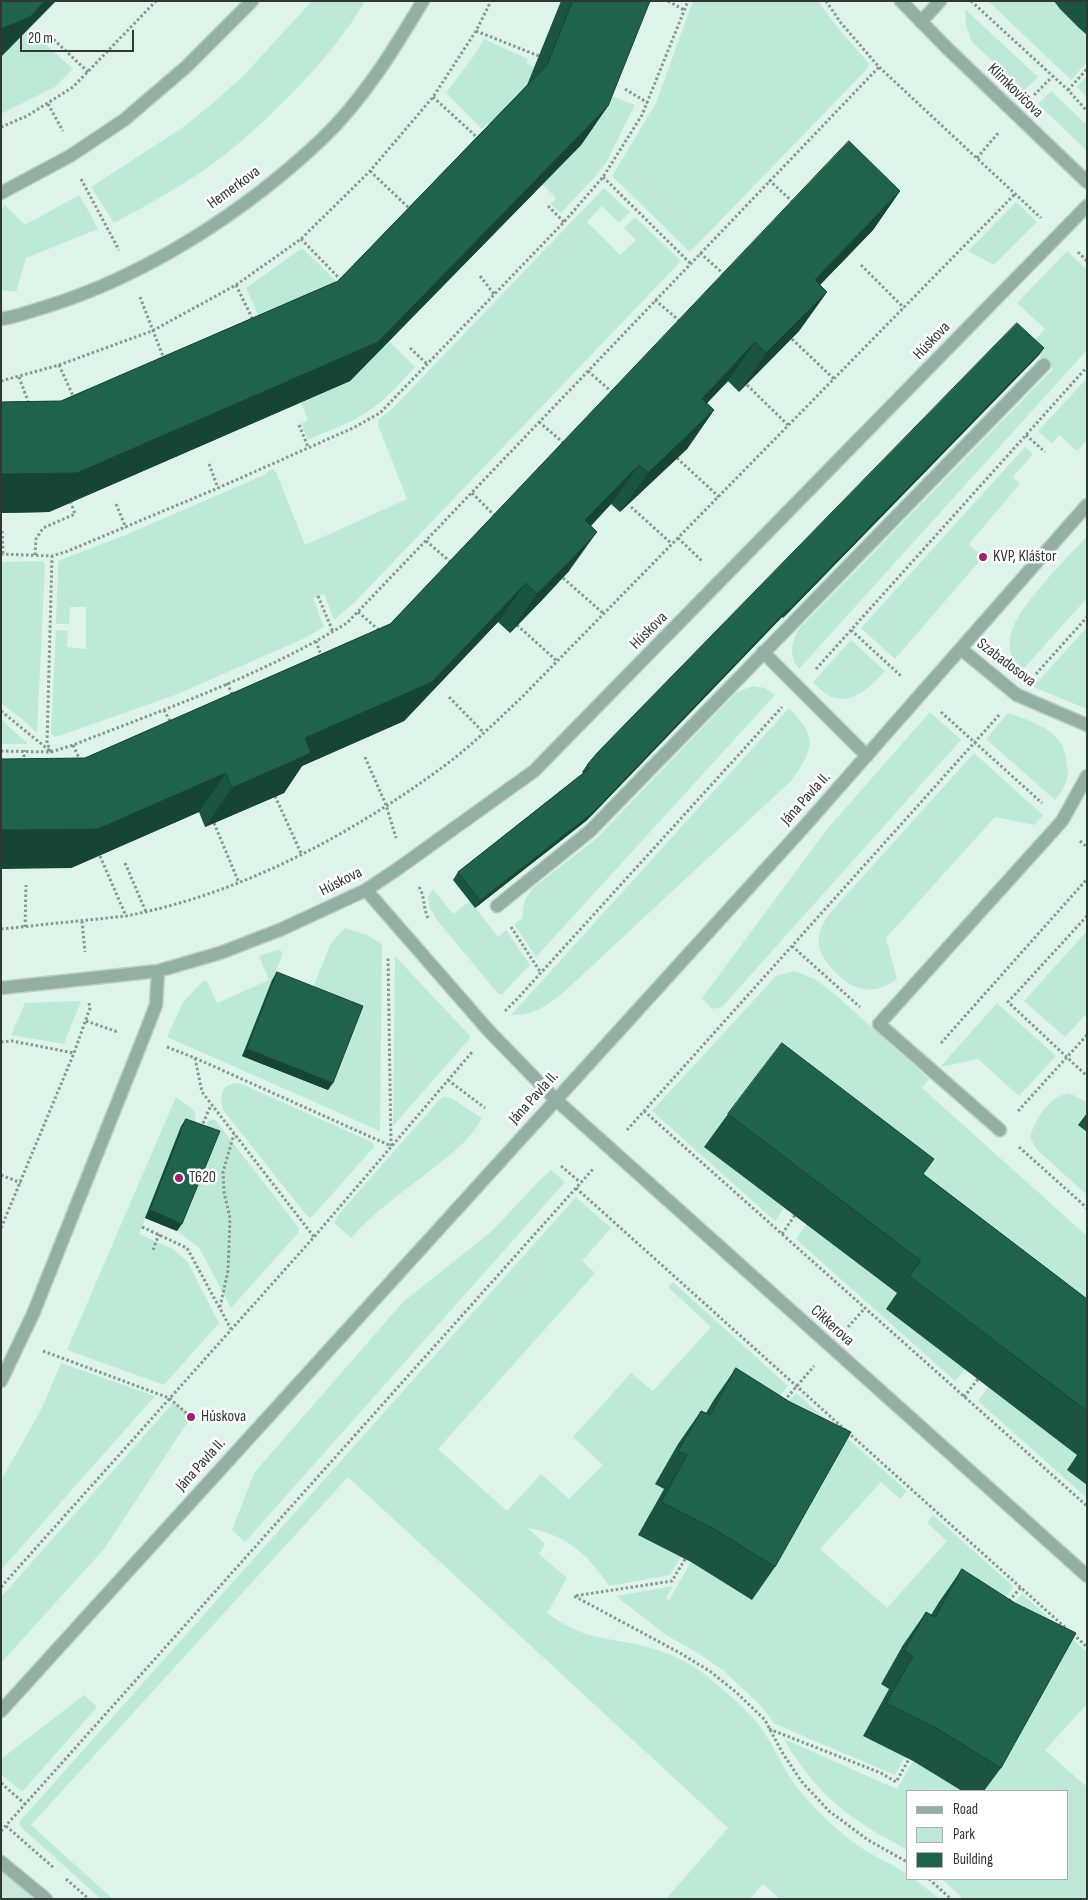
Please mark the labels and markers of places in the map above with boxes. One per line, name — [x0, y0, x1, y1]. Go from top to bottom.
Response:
place label: KVP, Kláštor — [993, 547, 1057, 567]
marker: KVP, Kláštor — [977, 551, 989, 563]
place label: T620 — [189, 1168, 216, 1188]
marker: T620 — [173, 1172, 185, 1184]
place label: Húskova — [201, 1407, 246, 1427]
marker: Húskova — [185, 1411, 197, 1423]

